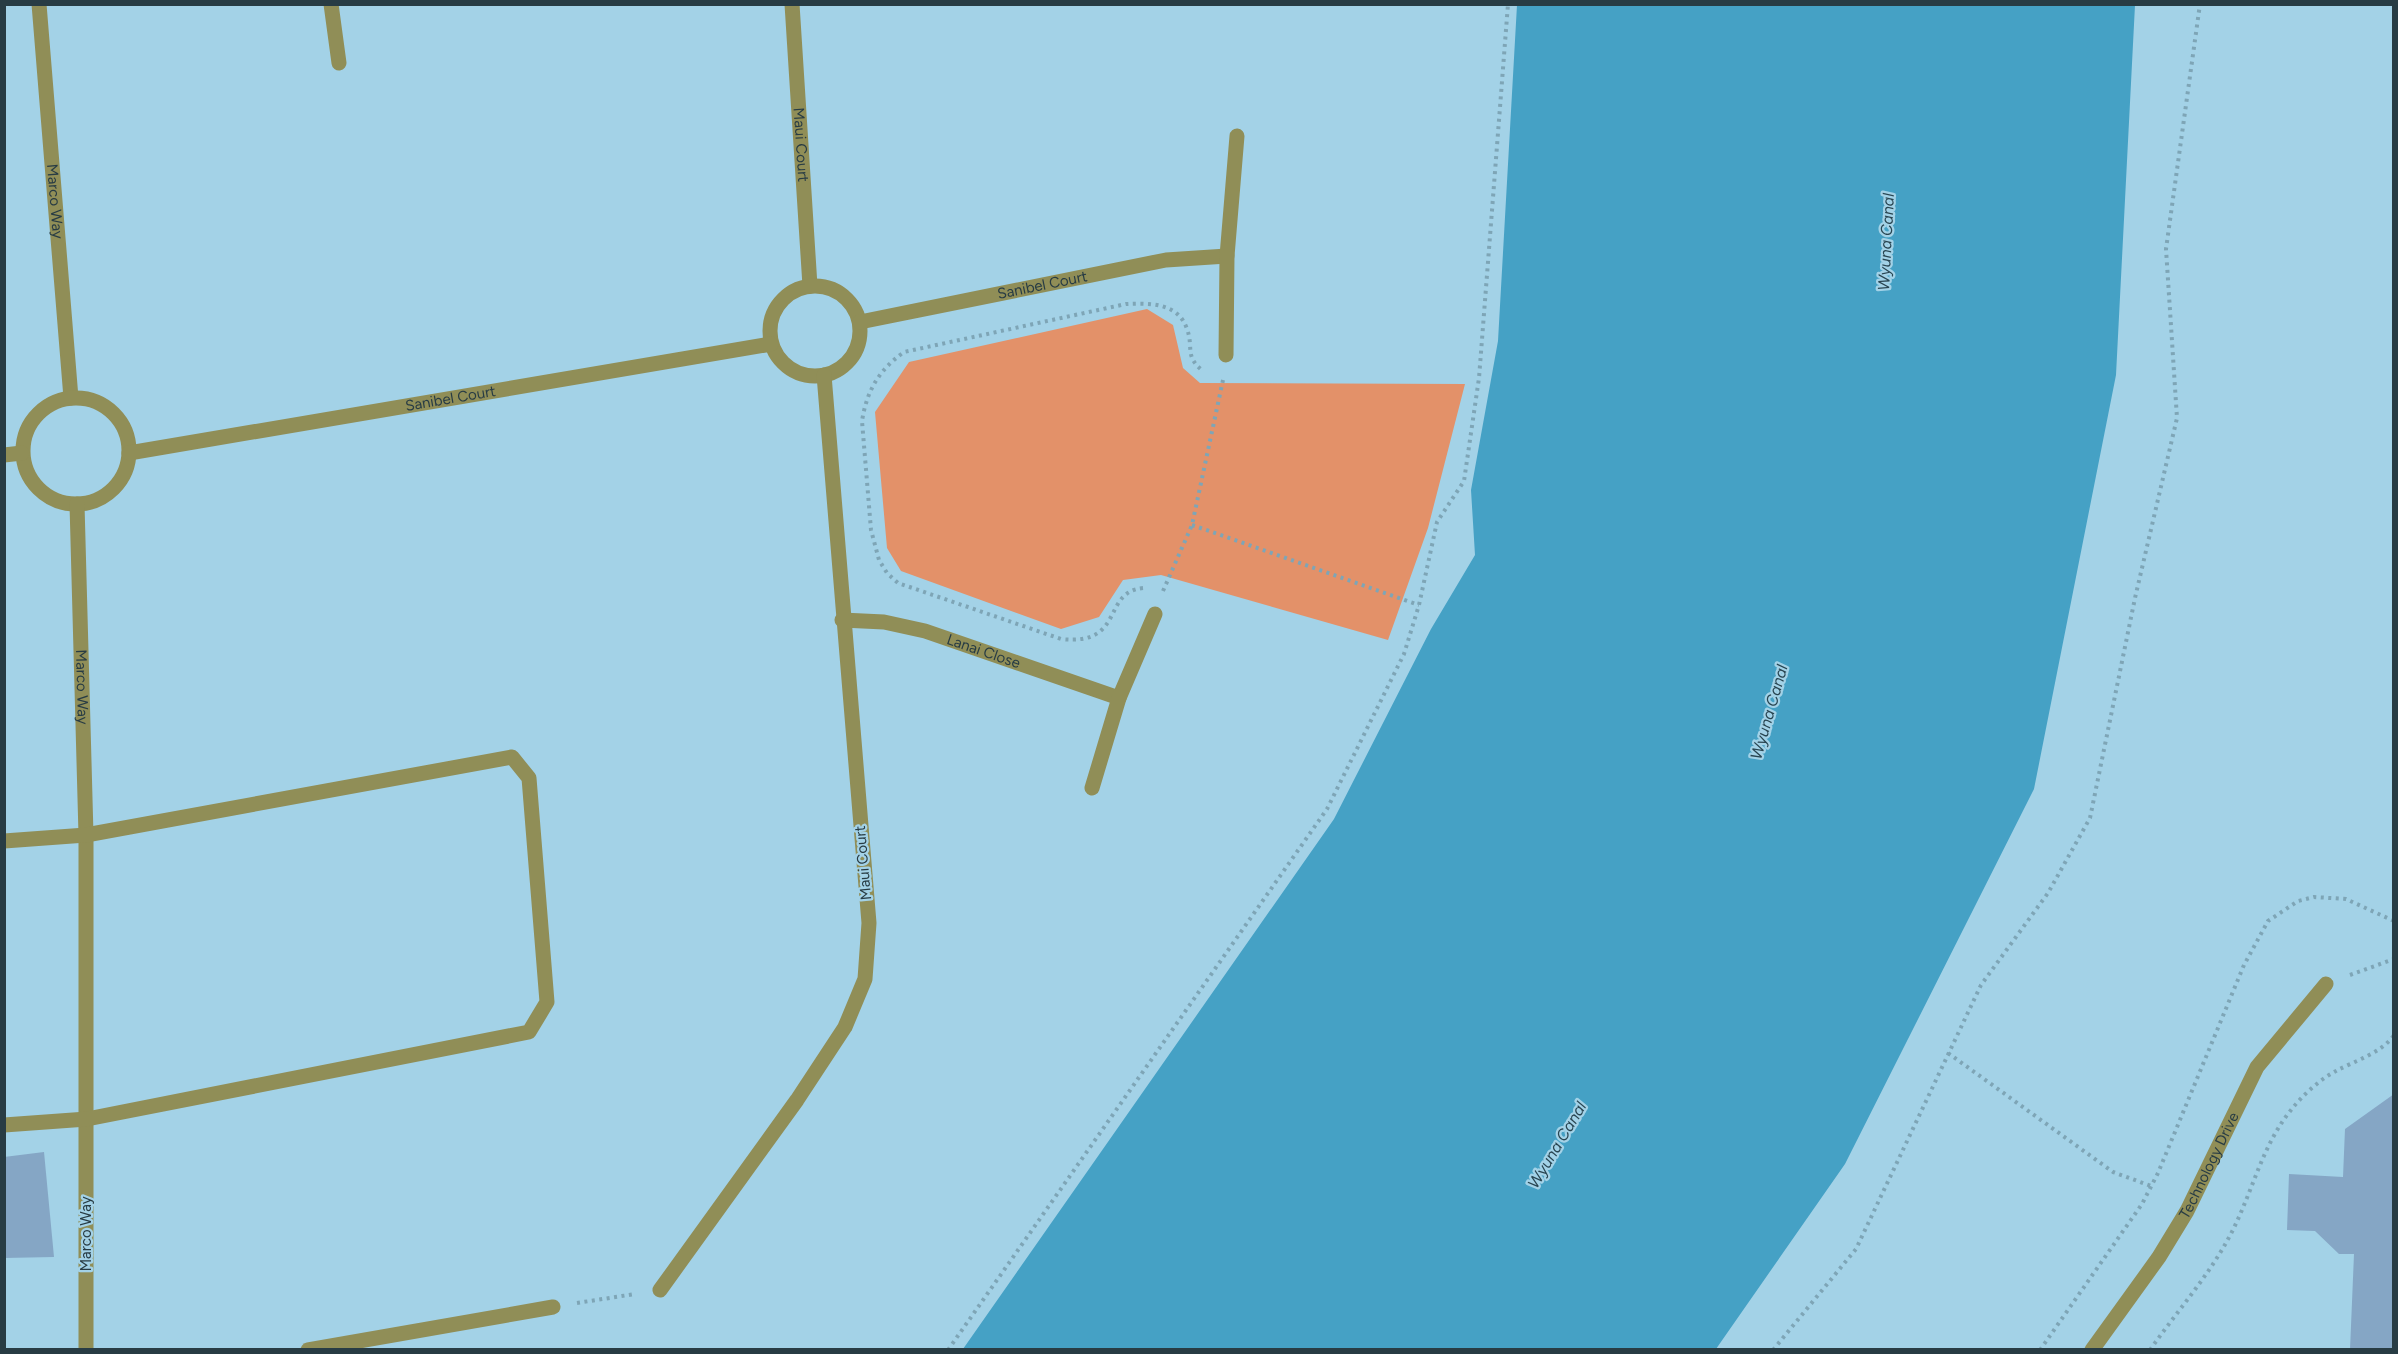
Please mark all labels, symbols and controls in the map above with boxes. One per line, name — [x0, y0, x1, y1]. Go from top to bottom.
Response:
street label: Maui Court — [790, 107, 812, 183]
street label: Marco Way — [43, 163, 67, 240]
water label: Wyuna Canal — [1874, 192, 1898, 291]
street label: Sanibel Court — [996, 267, 1089, 303]
street label: Sanibel Court — [404, 382, 497, 415]
street label: Lanai Close — [944, 630, 1023, 672]
street label: Marco Way — [72, 649, 92, 725]
water label: Wyuna Canal — [1746, 662, 1792, 762]
street label: Maui Court — [851, 825, 875, 901]
water label: Wyuna Canal — [1524, 1098, 1591, 1192]
street label: Technology Drive — [2175, 1109, 2243, 1222]
street label: Marco Way — [77, 1196, 95, 1272]

